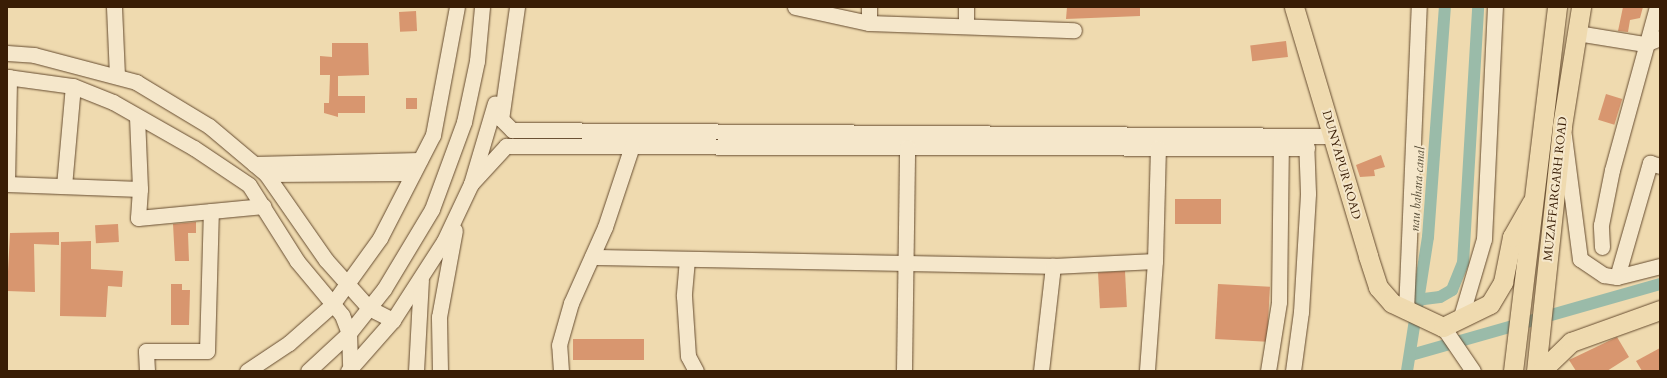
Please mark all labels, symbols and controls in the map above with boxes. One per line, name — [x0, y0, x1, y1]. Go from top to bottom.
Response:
street label: DUNYAPUR ROAD — [1319, 109, 1363, 221]
street label: MUZAFFARGARH ROAD — [1541, 116, 1571, 262]
water label: nau bahara canal — [1407, 146, 1429, 232]

